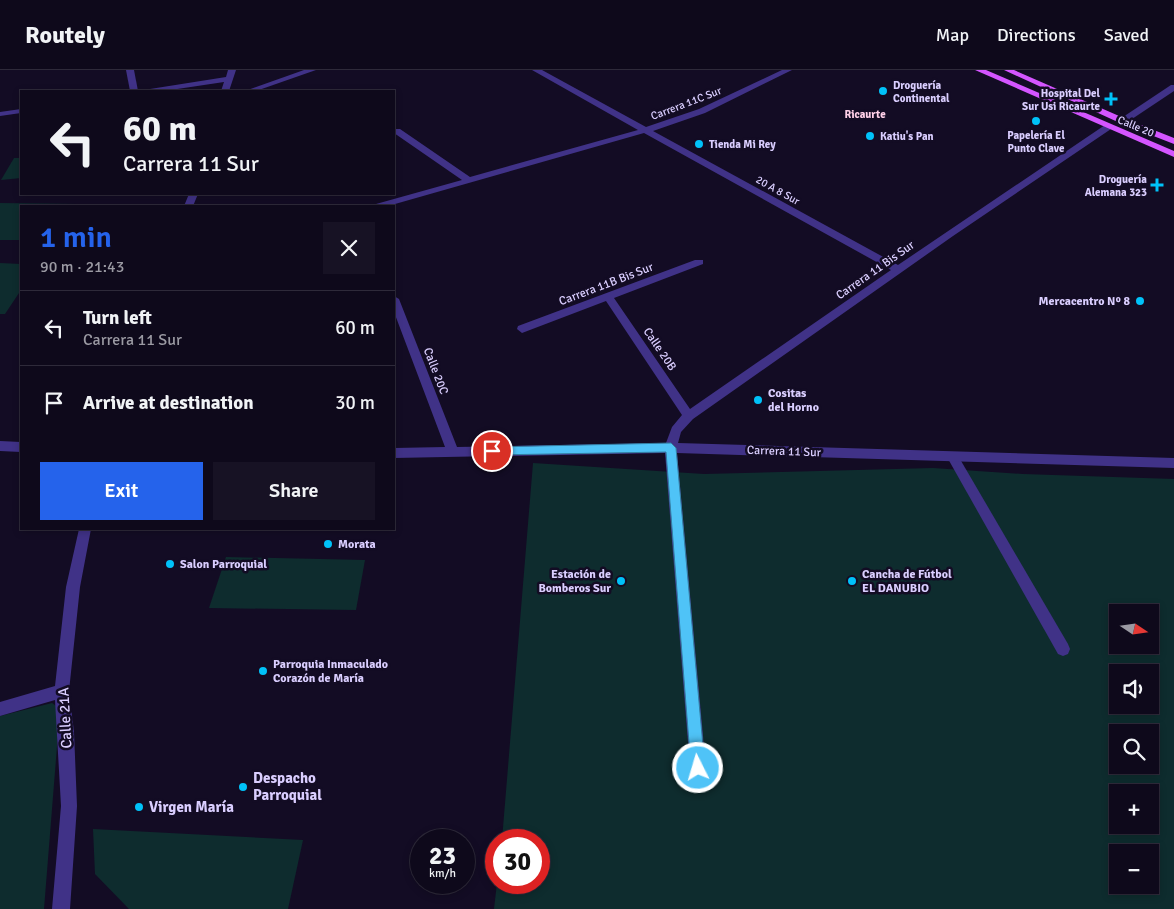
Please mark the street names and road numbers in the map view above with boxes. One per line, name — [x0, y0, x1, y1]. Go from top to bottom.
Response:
street label: Carrera 11C Sur — [649, 84, 723, 123]
street label: Calle 20 — [1116, 113, 1156, 140]
street label: 20 A 8 Sur — [754, 173, 802, 208]
street label: Carrera 11 Bis Sur — [833, 237, 918, 303]
street label: Carrera 11B Bis Sur — [557, 259, 656, 309]
street label: Calle 20B — [640, 325, 679, 374]
street label: Calle 20C — [420, 346, 451, 397]
street label: Carrera 11 Sur — [747, 443, 822, 460]
street label: Calle 21A — [54, 687, 76, 749]

